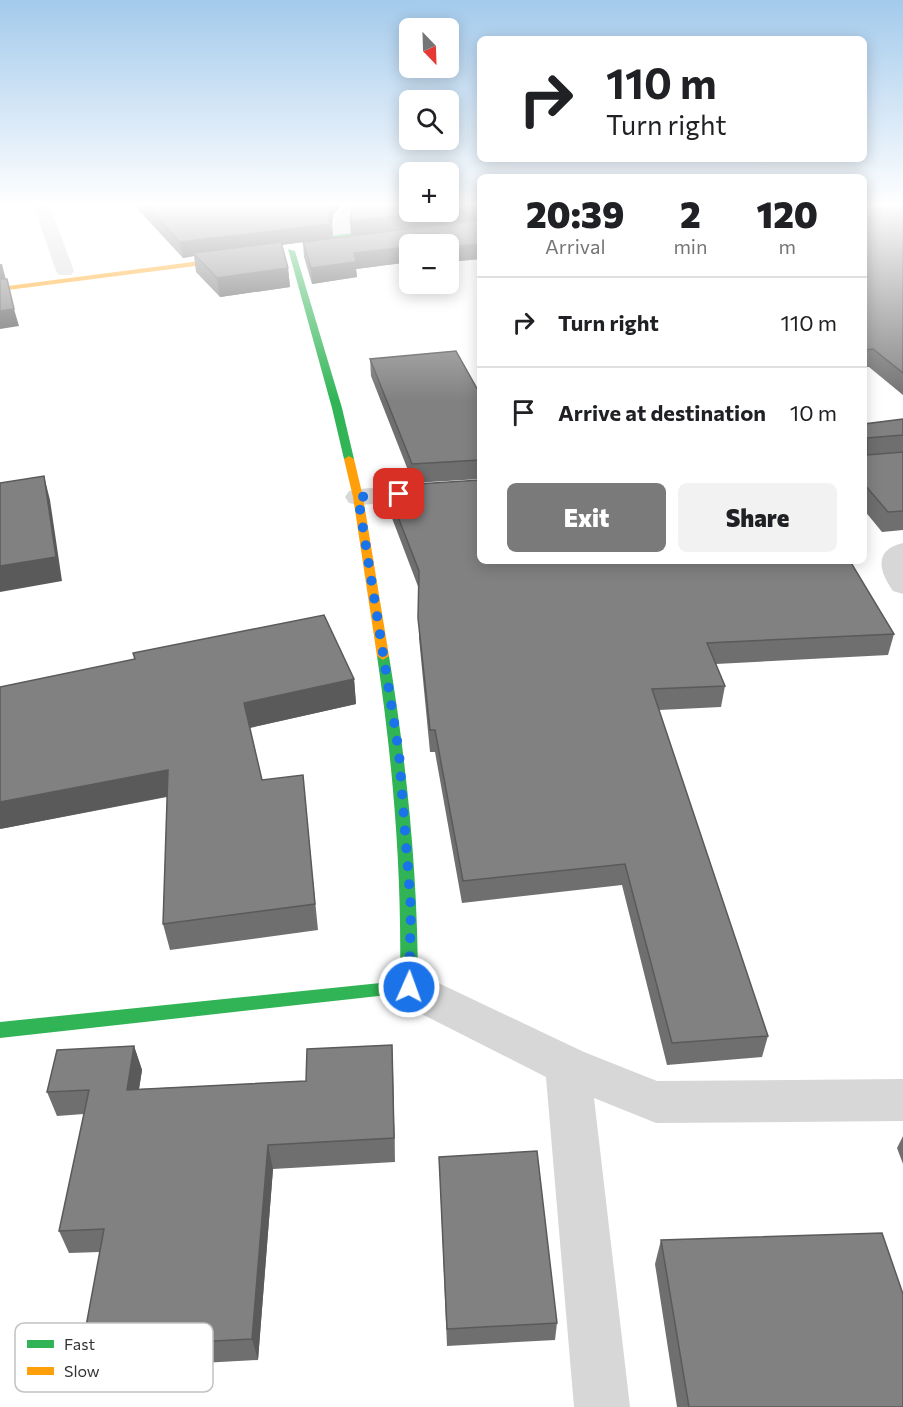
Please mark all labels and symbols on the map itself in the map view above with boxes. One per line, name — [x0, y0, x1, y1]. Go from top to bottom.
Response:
north arrow — [399, 18, 459, 78]
pin — [373, 468, 424, 519]
position arrow — [377, 955, 441, 1019]
legend — [15, 1323, 213, 1392]
text: Fast — [64, 1334, 95, 1353]
text: Slow — [64, 1361, 100, 1380]

